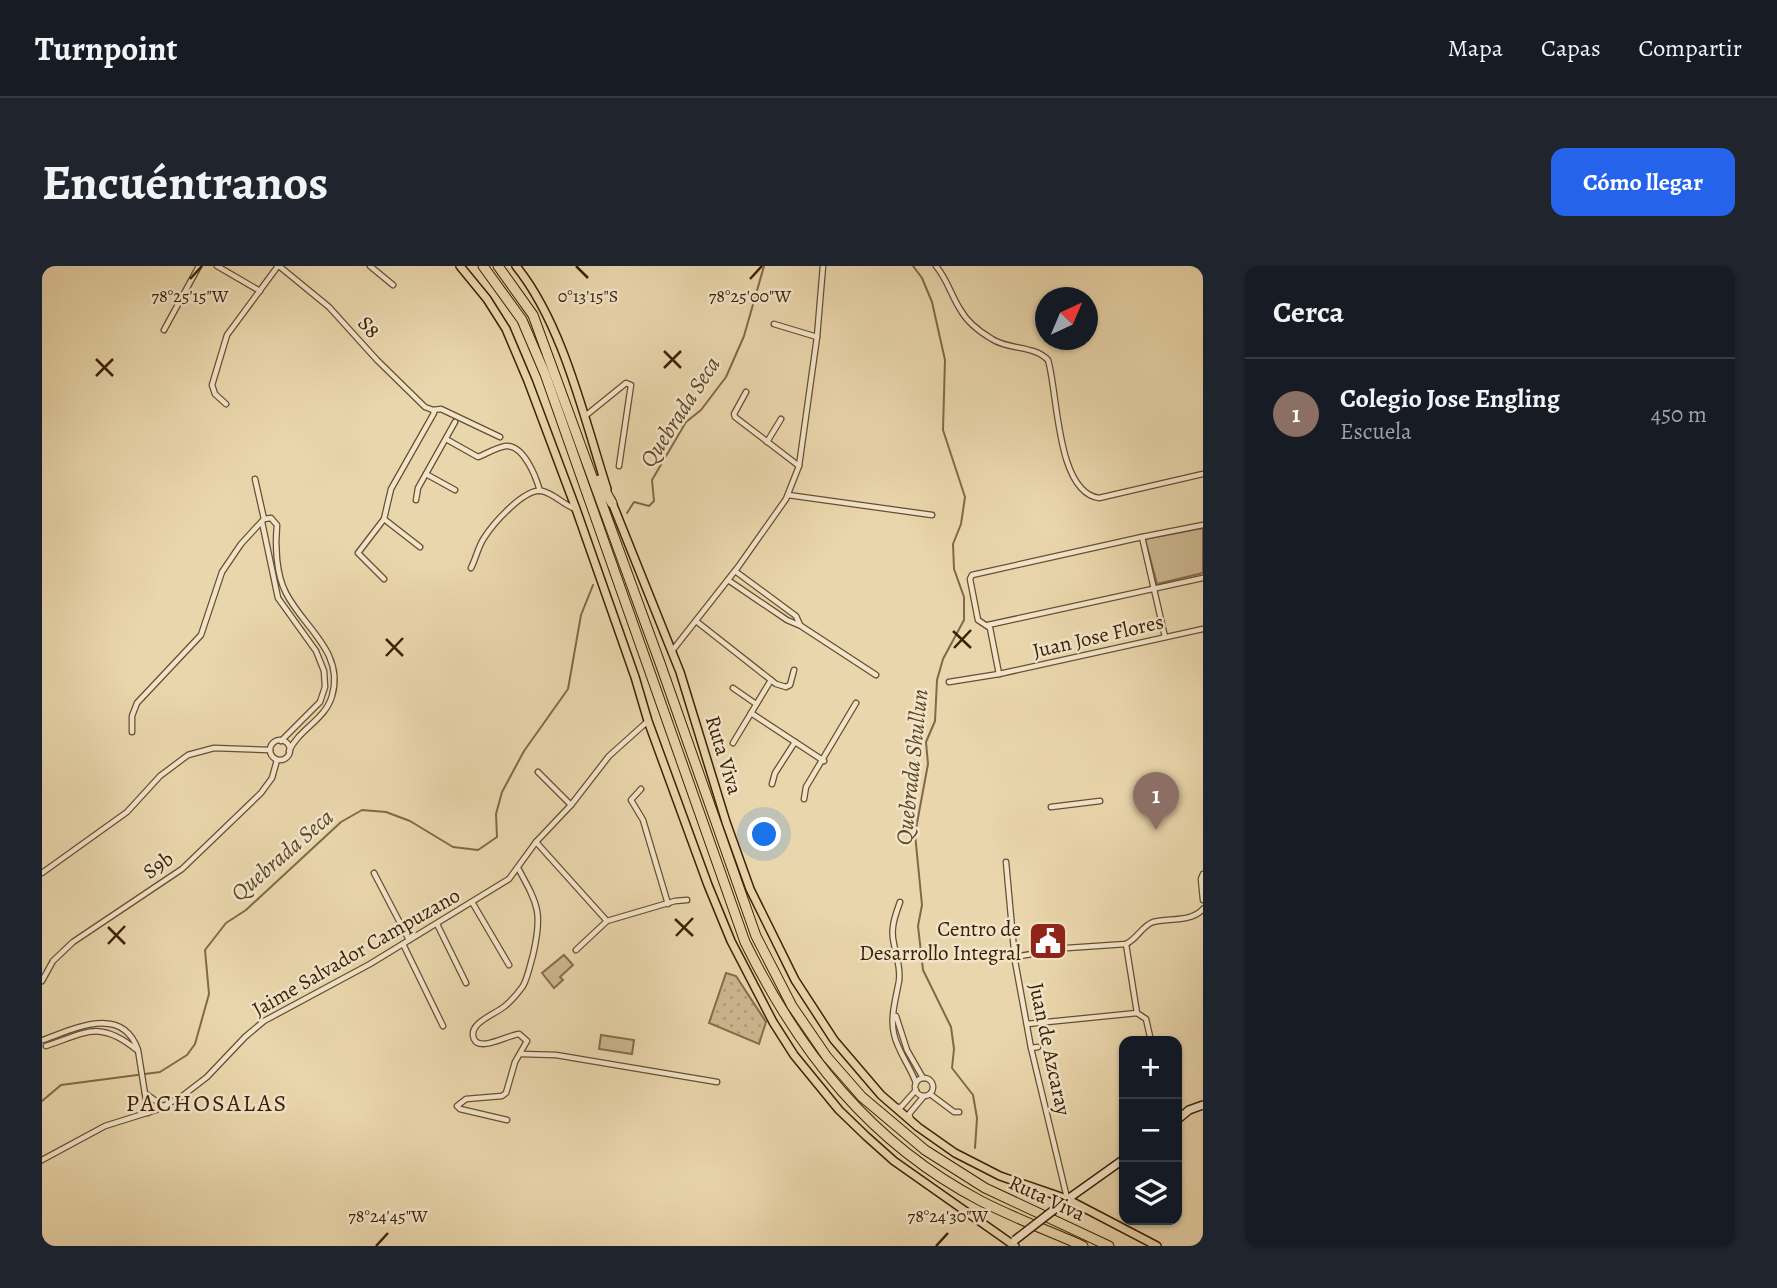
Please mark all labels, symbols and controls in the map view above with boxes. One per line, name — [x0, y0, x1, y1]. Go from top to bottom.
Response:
text: Turnpoint — [35, 26, 177, 71]
text: Mapa — [1448, 32, 1503, 64]
text: Capas — [1541, 32, 1601, 64]
text: Compartir — [1639, 32, 1742, 64]
button: Cómo llegar — [1551, 148, 1735, 216]
text: Encuéntranos — [42, 149, 328, 216]
text: 78°25'15"W — [151, 284, 229, 308]
text: 0°13'15"S — [558, 284, 618, 308]
text: 78°25'00"W — [709, 284, 791, 308]
north arrow — [1035, 287, 1098, 350]
text: Cerca — [1273, 292, 1344, 332]
street label: S8 — [351, 310, 387, 344]
water label: Quebrada Seca — [633, 350, 728, 473]
text: Colegio Jose Engling — [1340, 381, 1560, 416]
text: 1 — [1292, 399, 1300, 430]
text: 450 m — [1651, 399, 1707, 430]
text: Escuela — [1340, 416, 1412, 447]
street label: Juan Jose Flores — [1030, 607, 1166, 665]
water label: Quebrada Shullun — [888, 687, 936, 847]
street label: Ruta Viva — [699, 712, 749, 798]
pin: 1 — [1133, 772, 1179, 830]
water label: Quebrada Seca — [224, 802, 340, 908]
your location — [747, 817, 781, 851]
street label: S9b — [137, 844, 179, 886]
street label: Jaime Salvador Campuzano — [247, 881, 465, 1023]
place label: Centro de Desarrollo Integral — [859, 915, 1021, 967]
public building icon: Centro de Desarrollo Integral — [1027, 920, 1069, 962]
street label: Juan de Azcaray — [1022, 980, 1078, 1118]
map controls — [1119, 1036, 1182, 1225]
button: + — [1119, 1036, 1182, 1099]
district label: PACHOSALAS — [126, 1087, 288, 1119]
button: − — [1119, 1099, 1182, 1162]
button: layers — [1119, 1162, 1182, 1225]
street label: Ruta Viva — [1004, 1168, 1090, 1228]
text: 78°24'45"W — [348, 1204, 428, 1228]
text: 78°24'30"W — [908, 1204, 989, 1228]

